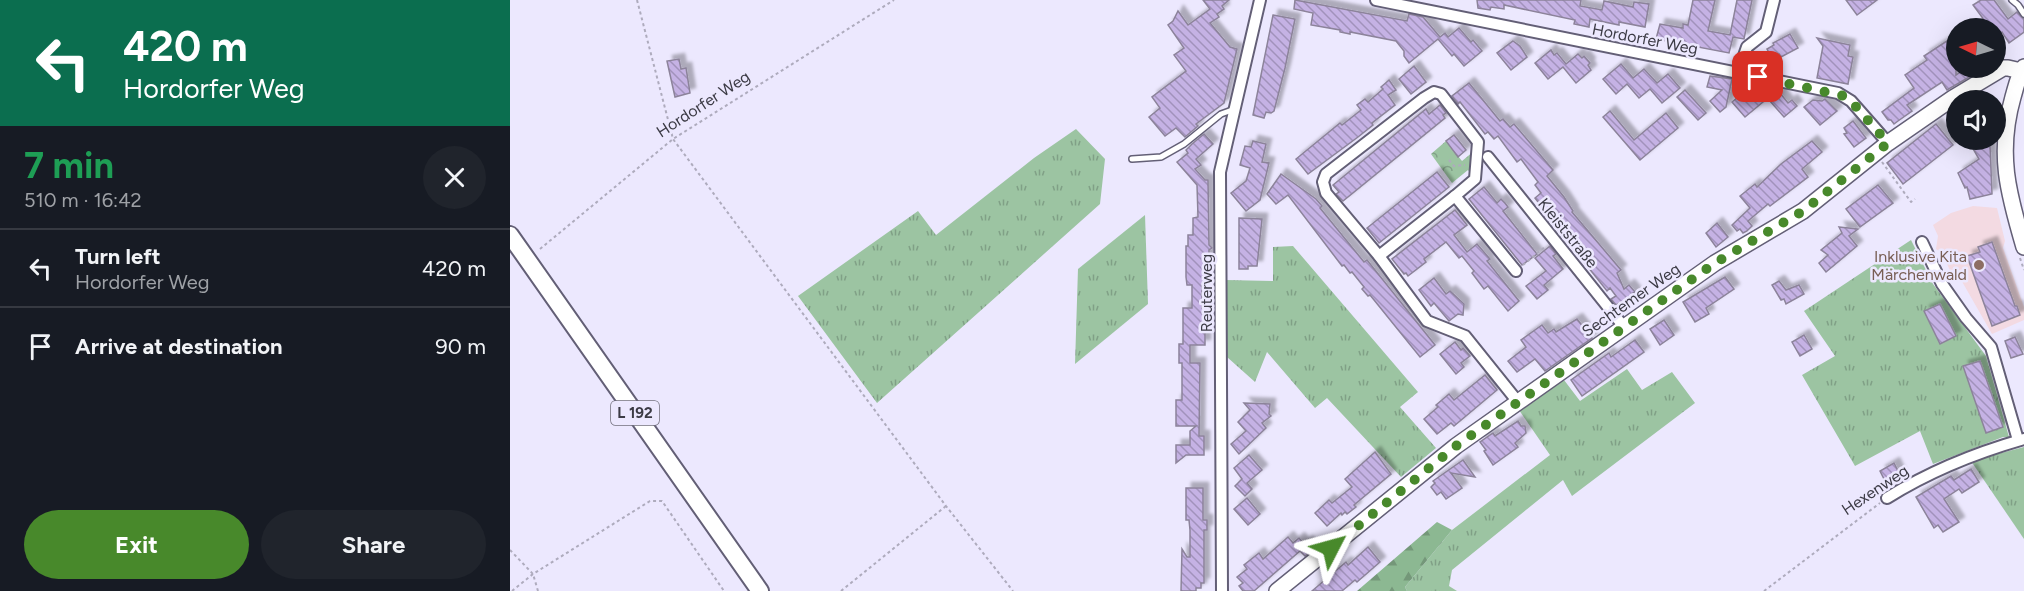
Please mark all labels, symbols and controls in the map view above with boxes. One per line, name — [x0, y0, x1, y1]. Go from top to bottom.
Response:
north arrow — [1946, 18, 2006, 78]
map controls — [1946, 18, 2006, 150]
street label: Hordorfer Weg — [1590, 19, 1700, 59]
text: 420 m — [123, 21, 248, 72]
icon: left — [24, 24, 102, 102]
pin — [1732, 51, 1783, 102]
icon: arrive — [1741, 60, 1774, 93]
street label: Hordorfer Weg — [653, 67, 753, 141]
text: Hordorfer Weg — [123, 72, 305, 105]
button: sound — [1946, 90, 2006, 150]
text: 7 min — [24, 144, 114, 187]
button: close — [423, 146, 486, 209]
text: 510 m · 16:42 — [24, 188, 142, 212]
street label: Kleiststraße — [1534, 194, 1602, 272]
text: Turn left — [75, 243, 161, 270]
place label: Inklusive Kita Märchenwald — [1871, 247, 1967, 284]
icon: left — [24, 252, 57, 285]
street label: Reuterweg — [1197, 254, 1216, 332]
text: 420 m — [422, 255, 486, 282]
marker: Inklusive Kita Märchenwald — [1972, 258, 1986, 272]
street label: Sechtemer Weg — [1578, 259, 1684, 341]
text: Hordorfer Weg — [75, 270, 209, 294]
icon: arrive — [24, 330, 57, 363]
text: Arrive at destination — [75, 333, 283, 360]
text: 90 m — [435, 333, 486, 360]
road number: L 192 — [611, 401, 659, 425]
street label: Hexenweg — [1838, 461, 1912, 519]
button: Exit — [24, 510, 249, 579]
button: Share — [261, 510, 486, 579]
position arrow — [1299, 516, 1363, 580]

